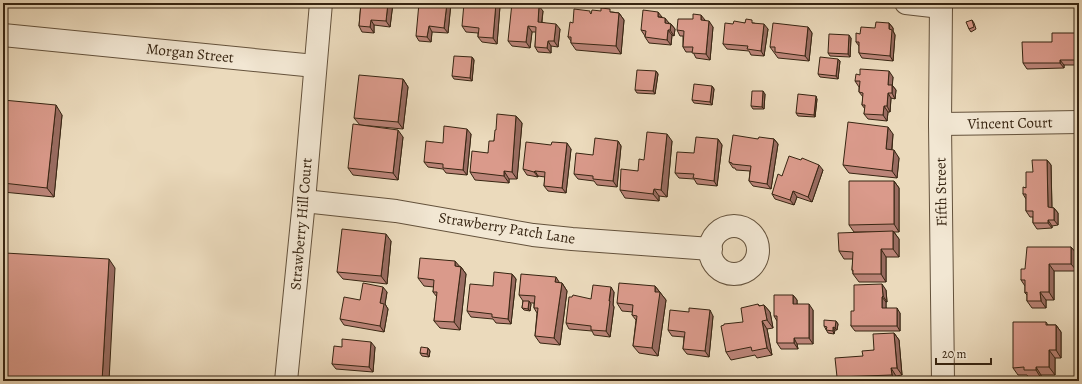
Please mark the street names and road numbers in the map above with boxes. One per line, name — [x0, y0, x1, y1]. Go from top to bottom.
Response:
street label: Morgan Street — [145, 38, 235, 68]
street label: Vincent Court — [966, 112, 1053, 134]
street label: Strawberry Hill Court — [285, 157, 317, 291]
street label: Fifth Street — [930, 157, 952, 227]
street label: Strawberry Patch Lane — [437, 207, 577, 249]

